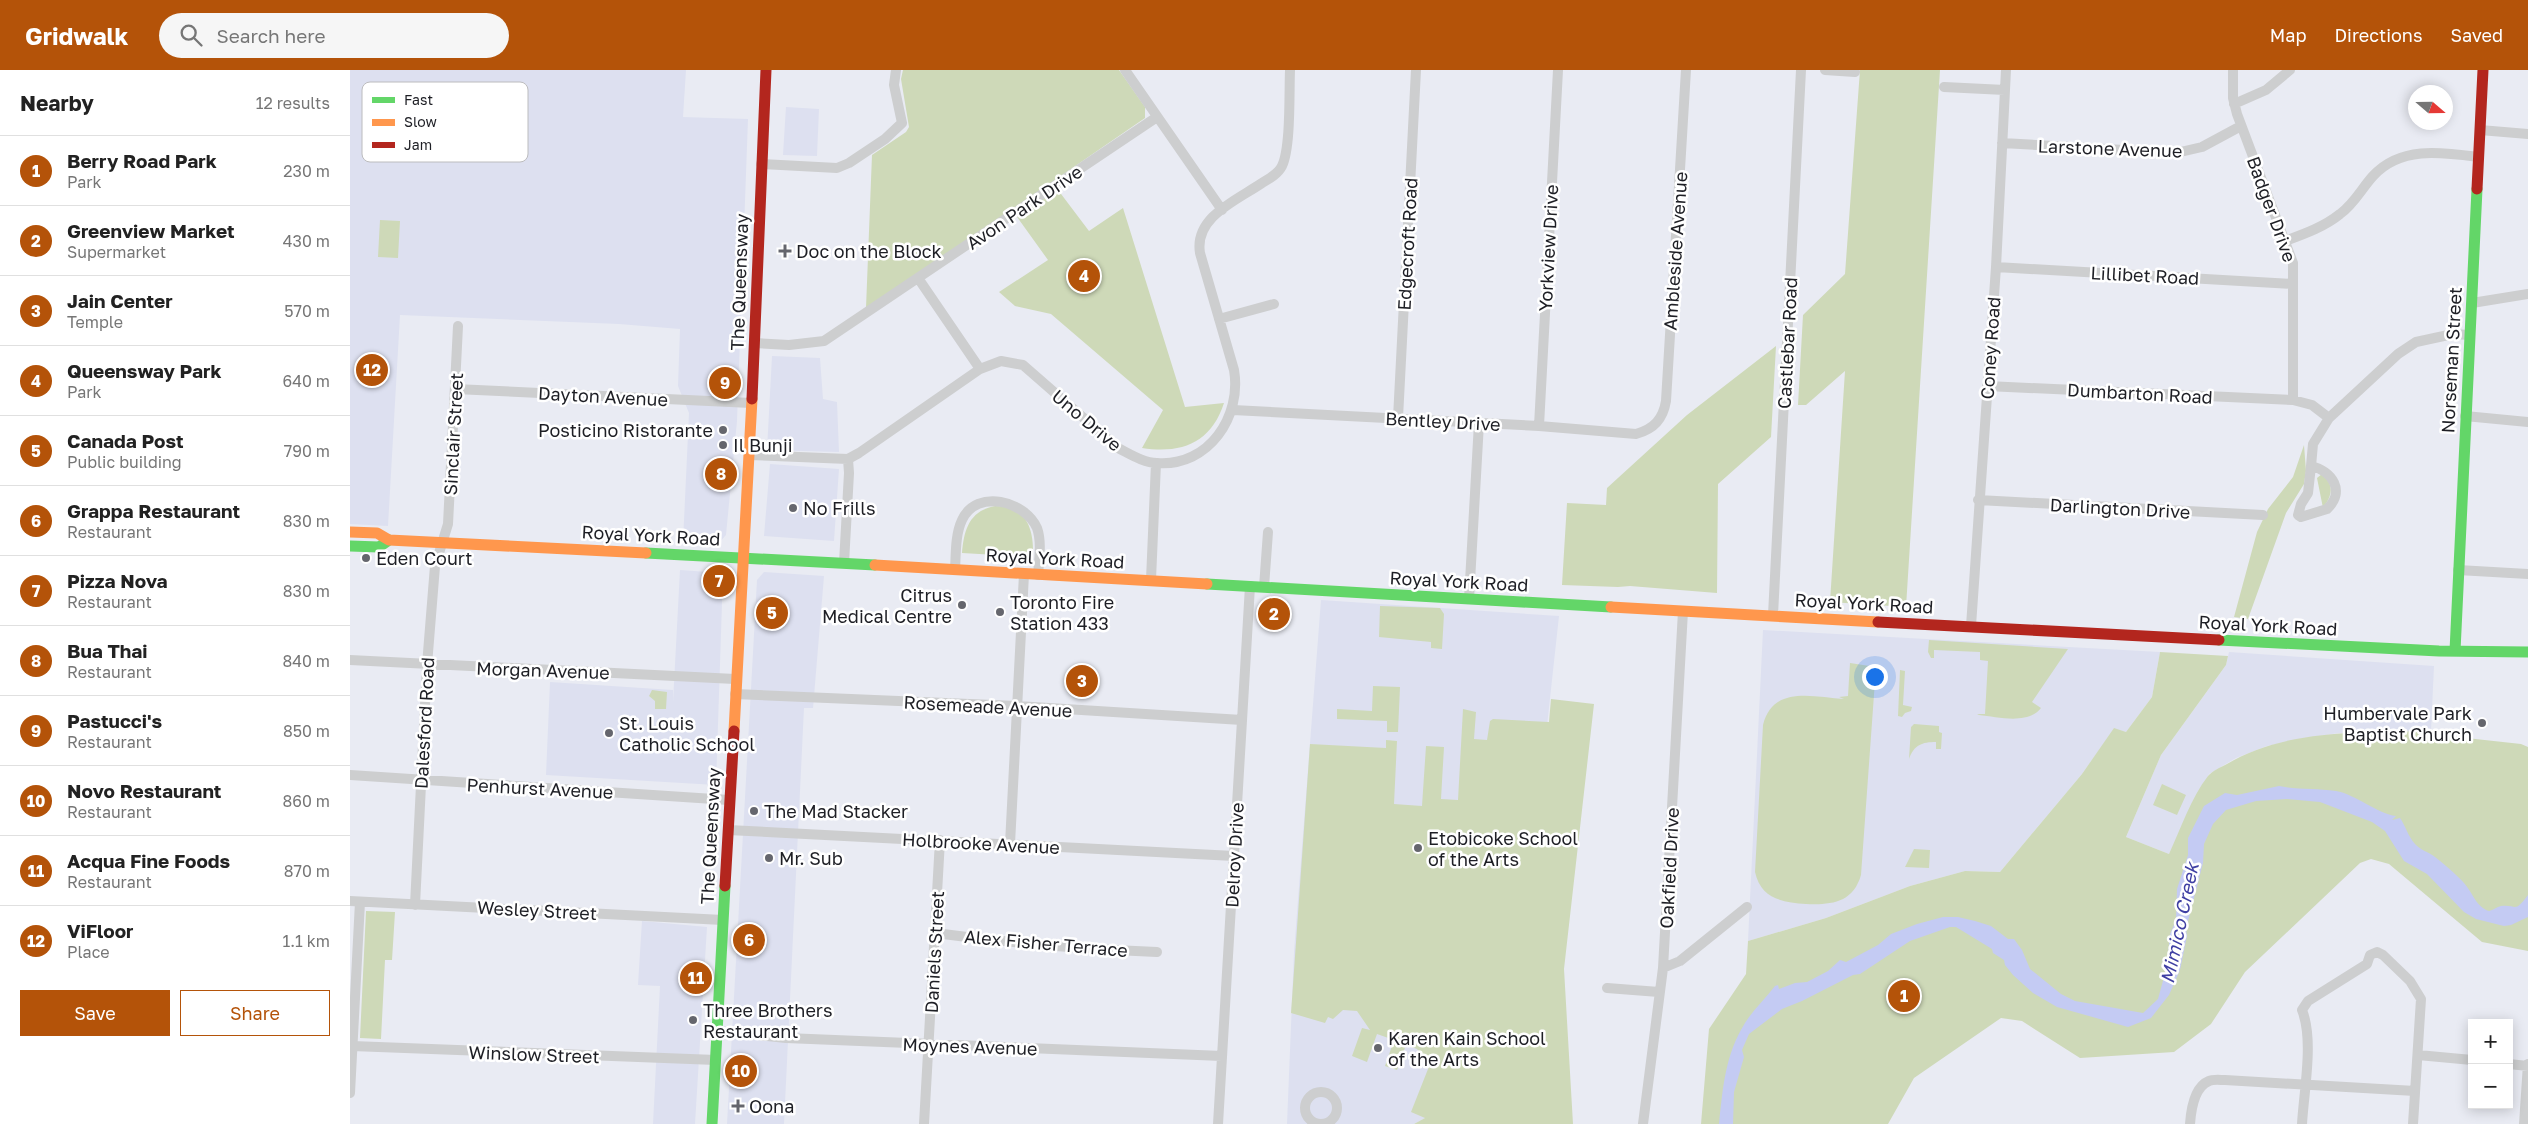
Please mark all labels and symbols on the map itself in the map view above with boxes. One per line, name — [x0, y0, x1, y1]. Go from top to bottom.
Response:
legend — [362, 82, 528, 162]
north arrow — [2408, 85, 2453, 130]
text: Fast — [404, 91, 433, 108]
text: Slow — [404, 113, 437, 130]
street label: Larstone Avenue — [2037, 134, 2183, 162]
text: Jam — [404, 136, 432, 153]
street label: Badger Drive — [2243, 153, 2301, 265]
street label: Avon Park Drive — [962, 160, 1086, 254]
street label: Ambleside Avenue — [1658, 171, 1692, 331]
street label: Edgecroft Road — [1393, 177, 1421, 311]
street label: Yorkview Drive — [1534, 184, 1562, 312]
street label: The Queensway — [726, 213, 752, 351]
place label: Doc on the Block — [796, 240, 942, 262]
marker: Doc on the Block — [778, 244, 792, 258]
pin: 4 — [1068, 257, 1100, 295]
street label: Lillibet Road — [2090, 261, 2200, 289]
street label: Castlebar Road — [1773, 276, 1801, 410]
street label: Norseman Street — [2436, 286, 2466, 434]
street label: Coney Road — [1975, 296, 2005, 400]
pin: 12 — [356, 351, 388, 389]
pin: 9 — [709, 364, 741, 402]
street label: Sinclair Street — [439, 372, 467, 496]
street label: Dumbarton Road — [2067, 378, 2213, 408]
street label: Dayton Avenue — [537, 382, 669, 410]
street label: Uno Drive — [1048, 385, 1126, 455]
street label: Bentley Drive — [1385, 407, 1501, 435]
place label: Posticino Ristorante — [538, 419, 713, 441]
marker: Posticino Ristorante — [717, 424, 729, 436]
place label: Il Bunji — [733, 434, 793, 456]
marker: Il Bunji — [717, 439, 729, 451]
pin: 8 — [705, 455, 737, 493]
street label: Darlington Drive — [2049, 493, 2191, 523]
place label: No Frills — [803, 497, 876, 519]
marker: No Frills — [787, 502, 799, 514]
street label: Royal York Road — [581, 520, 721, 550]
street label: Royal York Road — [985, 543, 1125, 573]
place label: Eden Court — [376, 547, 472, 569]
marker: Eden Court — [360, 552, 372, 564]
pin: 7 — [703, 562, 735, 600]
street label: Royal York Road — [1389, 566, 1529, 596]
place label: Citrus Medical Centre — [822, 584, 952, 627]
street label: Royal York Road — [1794, 588, 1934, 618]
place label: Toronto Fire Station 433 — [1010, 591, 1114, 634]
pin: 5 — [756, 594, 788, 632]
pin: 2 — [1258, 595, 1290, 633]
marker: Citrus Medical Centre — [956, 599, 968, 611]
marker: Toronto Fire Station 433 — [994, 606, 1006, 618]
street label: Royal York Road — [2198, 610, 2338, 640]
street label: Dalesford Road — [410, 656, 438, 790]
street label: Morgan Avenue — [476, 657, 610, 683]
pin: 3 — [1066, 662, 1098, 700]
your location — [1862, 664, 1888, 690]
street label: Rosemeade Avenue — [903, 691, 1073, 721]
place label: Humbervale Park Baptist Church — [2323, 702, 2472, 745]
place label: St. Louis Catholic School — [619, 712, 755, 755]
marker: Humbervale Park Baptist Church — [2476, 717, 2488, 729]
marker: St. Louis Catholic School — [603, 727, 615, 739]
street label: The Queensway — [695, 767, 725, 905]
street label: Penhurst Avenue — [466, 773, 614, 803]
place label: The Mad Stacker — [764, 800, 908, 822]
street label: Delroy Drive — [1220, 802, 1248, 908]
marker: The Mad Stacker — [748, 805, 760, 817]
street label: Oakfield Drive — [1655, 807, 1683, 929]
place label: Etobicoke School of the Arts — [1428, 827, 1578, 870]
street label: Holbrooke Avenue — [902, 828, 1060, 858]
marker: Etobicoke School of the Arts — [1412, 842, 1424, 854]
place label: Mr. Sub — [779, 847, 843, 869]
marker: Mr. Sub — [763, 852, 775, 864]
water label: Mimico Creek — [2155, 858, 2203, 985]
street label: Daniels Street — [920, 890, 948, 1014]
street label: Wesley Street — [476, 896, 598, 924]
pin: 6 — [733, 921, 765, 959]
street label: Alex Fisher Terrace — [963, 925, 1129, 961]
pin: 11 — [680, 959, 712, 997]
pin: 1 — [1888, 977, 1920, 1015]
place label: Three Brothers Restaurant — [703, 999, 832, 1042]
marker: Three Brothers Restaurant — [687, 1014, 699, 1026]
place label: Karen Kain School of the Arts — [1388, 1027, 1546, 1070]
street label: Moynes Avenue — [902, 1033, 1038, 1059]
street label: Winslow Street — [468, 1041, 600, 1067]
marker: Karen Kain School of the Arts — [1372, 1042, 1384, 1054]
pin: 10 — [725, 1052, 757, 1090]
place label: Oona — [749, 1095, 794, 1117]
marker: Oona — [731, 1099, 745, 1113]

